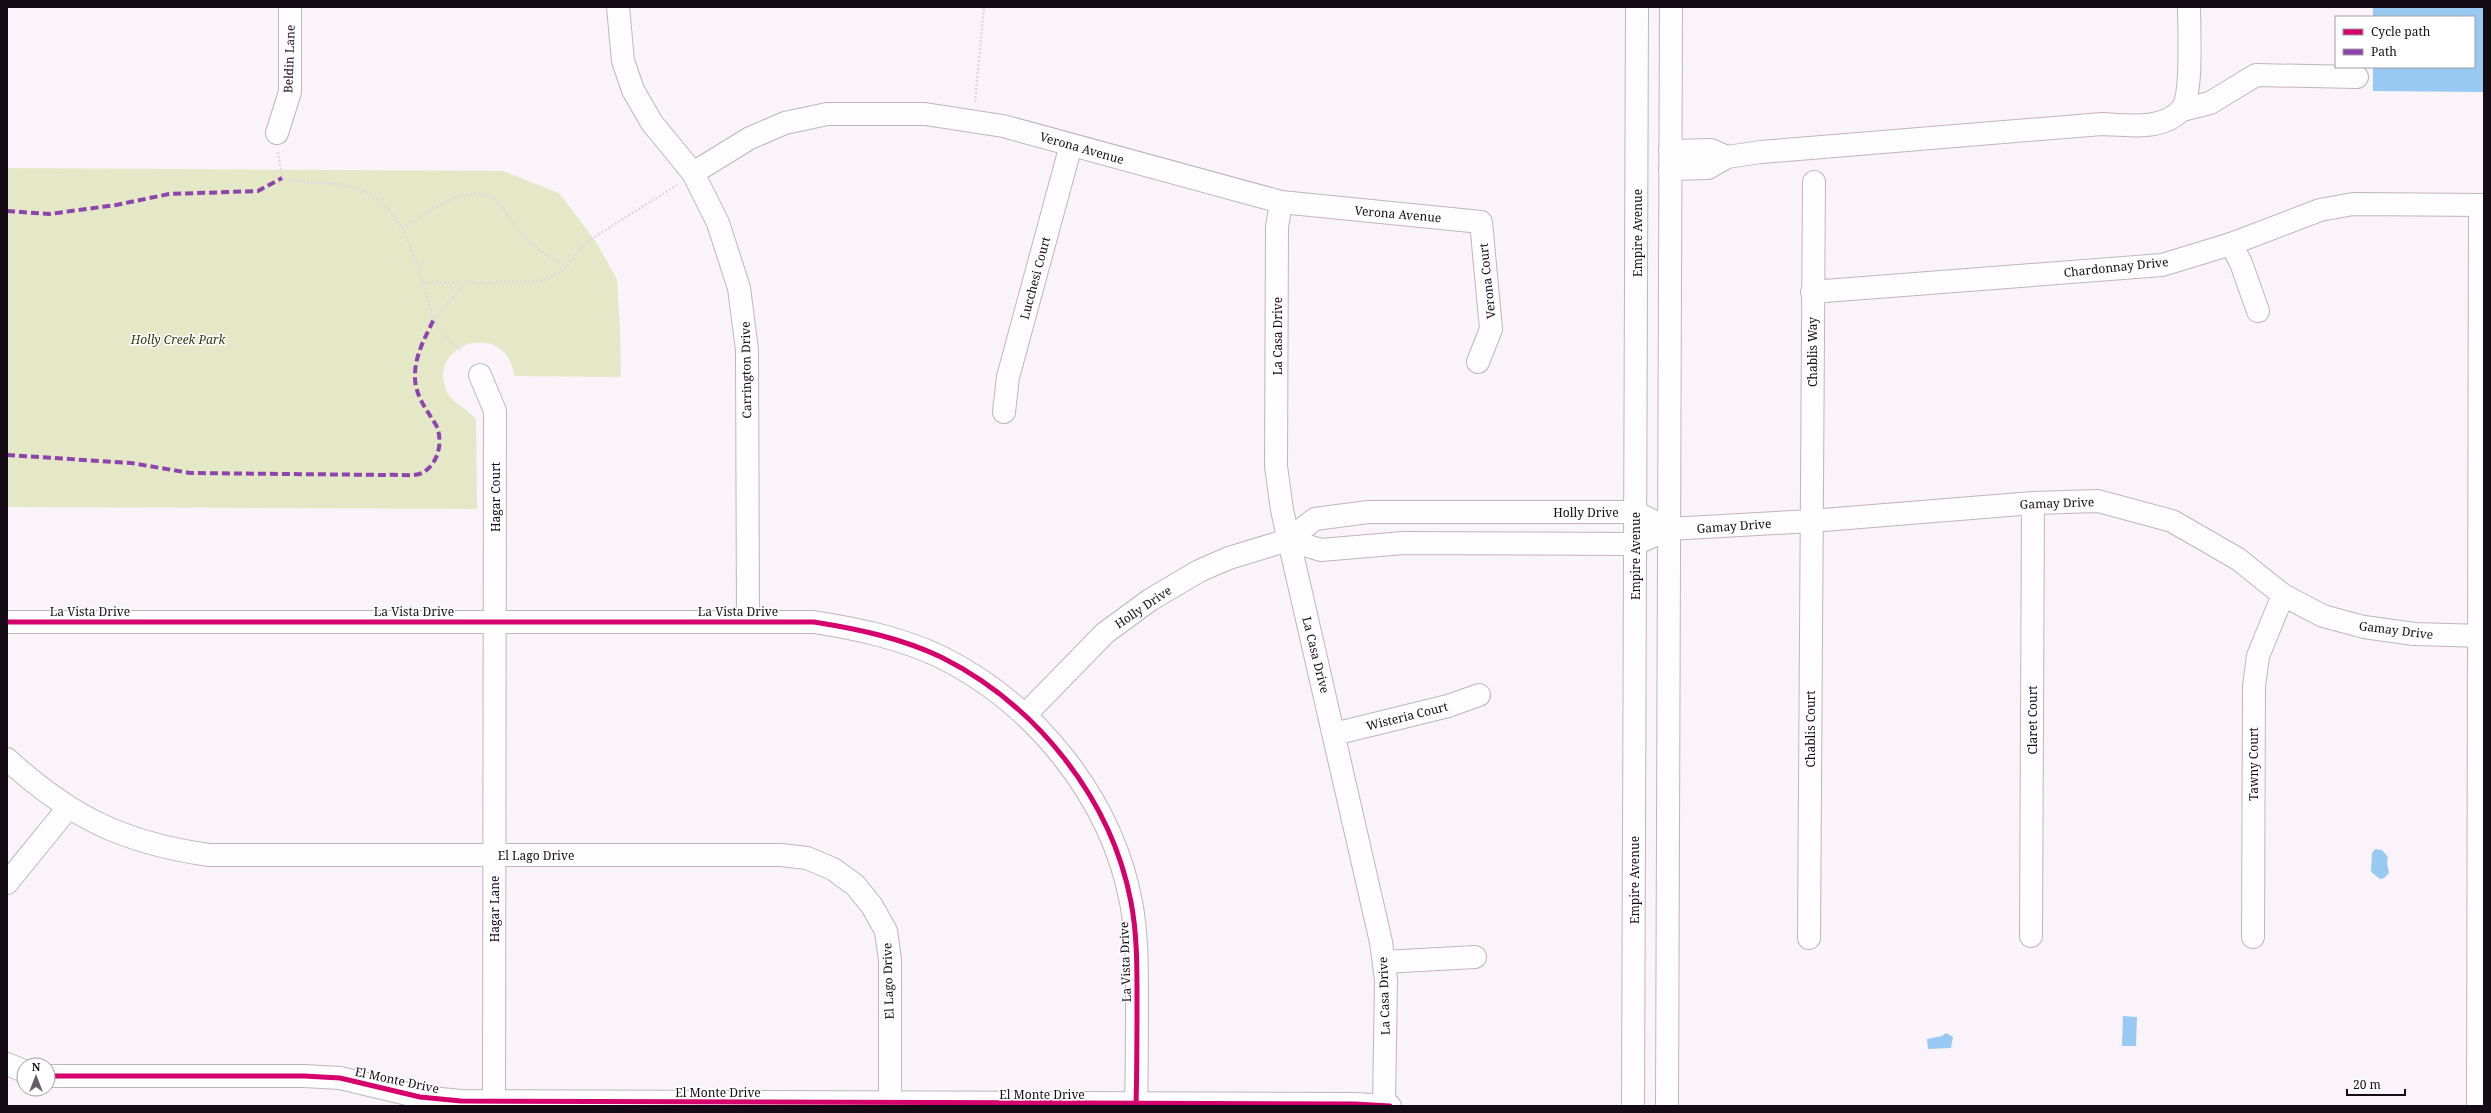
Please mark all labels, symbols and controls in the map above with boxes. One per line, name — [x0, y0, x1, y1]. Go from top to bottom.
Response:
legend — [2335, 16, 2475, 68]
text: Cycle path — [2371, 23, 2431, 40]
street label: Beldin Lane — [279, 24, 299, 94]
text: Path — [2371, 43, 2397, 60]
street label: Verona Avenue — [1038, 128, 1126, 168]
street label: Empire Avenue — [1629, 189, 1646, 277]
street label: Verona Avenue — [1354, 202, 1442, 226]
street label: Lucchesi Court — [1016, 235, 1054, 321]
street label: Verona Court — [1475, 242, 1499, 320]
street label: Chardonnay Drive — [2063, 253, 2169, 281]
street label: La Casa Drive — [1269, 297, 1286, 375]
street label: Chablis Way — [1804, 317, 1821, 387]
street label: Carrington Drive — [737, 321, 755, 419]
park label: Holly Creek Park — [130, 331, 227, 348]
street label: Hagar Court — [487, 462, 504, 532]
street label: Gamay Drive — [2019, 493, 2095, 513]
street label: Holly Drive — [1553, 504, 1619, 521]
street label: Empire Avenue — [1627, 512, 1644, 600]
street label: Gamay Drive — [1696, 515, 1772, 537]
street label: Holly Drive — [1111, 582, 1175, 632]
street label: La Vista Drive — [50, 603, 130, 620]
street label: La Vista Drive — [374, 603, 454, 620]
street label: La Vista Drive — [698, 603, 778, 620]
street label: La Casa Drive — [1298, 615, 1334, 695]
street label: Gamay Drive — [2358, 617, 2434, 643]
street label: Claret Court — [2024, 685, 2041, 755]
street label: Chablis Court — [1802, 691, 1819, 768]
street label: Wisteria Court — [1364, 698, 1450, 734]
street label: Tawny Court — [2245, 727, 2262, 801]
street label: Empire Avenue — [1626, 836, 1643, 924]
street label: El Lago Drive — [498, 847, 574, 864]
street label: Hagar Lane — [486, 876, 503, 942]
street label: La Vista Drive — [1115, 922, 1135, 1002]
street label: El Lago Drive — [878, 942, 898, 1020]
street label: La Casa Drive — [1374, 957, 1394, 1035]
north arrow — [16, 1057, 56, 1097]
text: N — [32, 1059, 41, 1074]
street label: El Monte Drive — [353, 1063, 441, 1097]
scale bar — [2347, 1071, 2405, 1097]
text: 20 m — [2353, 1076, 2381, 1093]
street label: El Monte Drive — [675, 1084, 761, 1101]
street label: El Monte Drive — [999, 1086, 1085, 1103]

